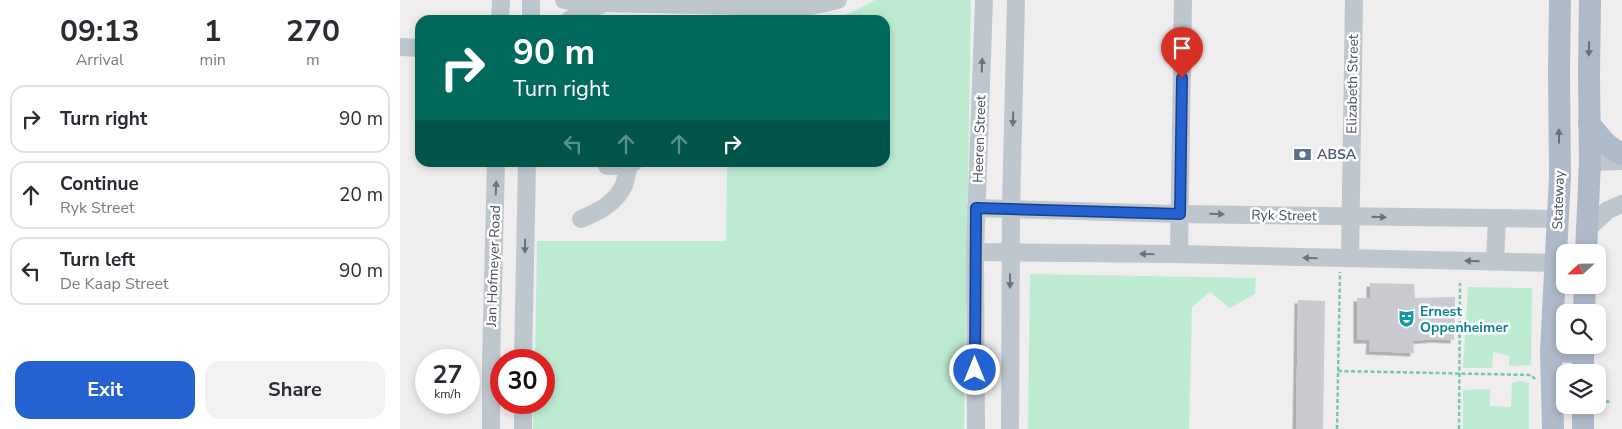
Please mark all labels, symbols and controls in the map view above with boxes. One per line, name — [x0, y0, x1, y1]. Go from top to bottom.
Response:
text: 09:13 — [60, 11, 139, 52]
text: 1 — [204, 11, 222, 52]
text: 270 — [286, 11, 340, 52]
pin — [1161, 27, 1203, 78]
text: 90 m — [513, 29, 595, 76]
icon: arrive — [1168, 34, 1196, 62]
street label: Elizabeth Street — [1342, 34, 1363, 134]
icon: right — [430, 35, 495, 100]
one-way arrow — [1585, 41, 1593, 57]
text: Arrival — [76, 49, 124, 71]
text: min — [199, 49, 226, 71]
text: m — [306, 49, 320, 71]
one-way arrow — [978, 57, 986, 73]
text: Turn right — [513, 74, 609, 104]
street label: Heeren Street — [968, 95, 991, 183]
icon: right — [17, 105, 45, 133]
text: Turn right — [60, 106, 147, 132]
text: 90 m — [339, 106, 383, 132]
one-way arrow — [1009, 111, 1017, 127]
one-way arrow — [1555, 127, 1563, 143]
icon: left — [559, 130, 587, 158]
icon: ahead — [612, 130, 640, 158]
icon: ahead — [665, 130, 693, 158]
icon: right — [718, 130, 746, 158]
bank icon: ABSA — [1293, 144, 1313, 164]
place label: ABSA — [1317, 145, 1357, 164]
street label: Stateway — [1548, 169, 1569, 230]
text: Continue — [60, 171, 139, 197]
one-way arrow — [492, 180, 500, 196]
icon: ahead — [17, 181, 45, 209]
text: 20 m — [339, 182, 383, 208]
text: Ryk Street — [60, 197, 135, 219]
street label: Jan Hofmeyer Road — [482, 205, 505, 328]
street label: Ryk Street — [1251, 205, 1317, 226]
one-way arrow — [1209, 210, 1225, 218]
one-way arrow — [1371, 213, 1387, 221]
one-way arrow — [521, 238, 529, 254]
north arrow — [1556, 244, 1606, 294]
map controls — [1556, 244, 1606, 414]
text: Turn left — [60, 247, 135, 273]
one-way arrow — [1139, 250, 1155, 258]
one-way arrow — [1301, 254, 1317, 262]
icon: left — [17, 257, 45, 285]
one-way arrow — [1464, 257, 1480, 265]
text: 90 m — [339, 258, 383, 284]
text: De Kaap Street — [60, 273, 169, 295]
one-way arrow — [1006, 273, 1014, 289]
place label: Ernest Oppenheimer — [1420, 302, 1509, 337]
button: search — [1556, 304, 1606, 354]
theatre icon: Ernest Oppenheimer — [1396, 309, 1416, 329]
position arrow — [948, 343, 1000, 395]
speed limit sign: 30 — [490, 349, 555, 414]
text: 27 — [432, 358, 463, 392]
button: Exit — [15, 361, 195, 419]
button: Share — [205, 361, 385, 419]
button: layers — [1556, 364, 1606, 414]
text: km/h — [434, 386, 461, 402]

